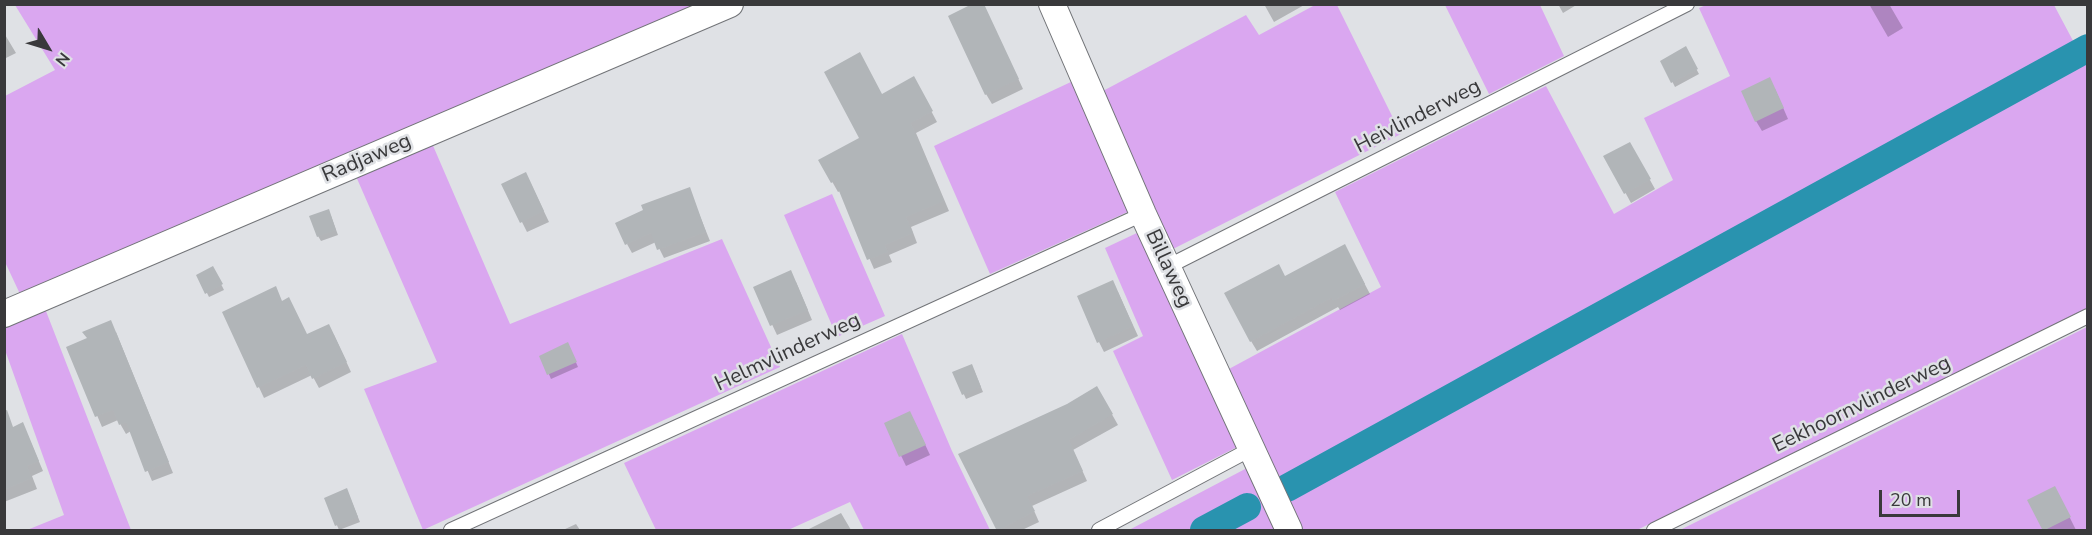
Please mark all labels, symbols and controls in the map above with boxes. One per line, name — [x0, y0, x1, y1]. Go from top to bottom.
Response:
north arrow — [18, 18, 78, 78]
text: N — [50, 48, 75, 71]
street label: Heivlinderweg — [1351, 74, 1485, 160]
street label: Radjaweg — [319, 129, 415, 189]
street label: Billaweg — [1139, 226, 1197, 312]
street label: Helmvlinderweg — [711, 308, 865, 398]
street label: Eekhoornvlinderweg — [1769, 351, 1955, 459]
scale bar — [1882, 478, 1963, 516]
text: 20 m — [1890, 488, 1932, 512]

